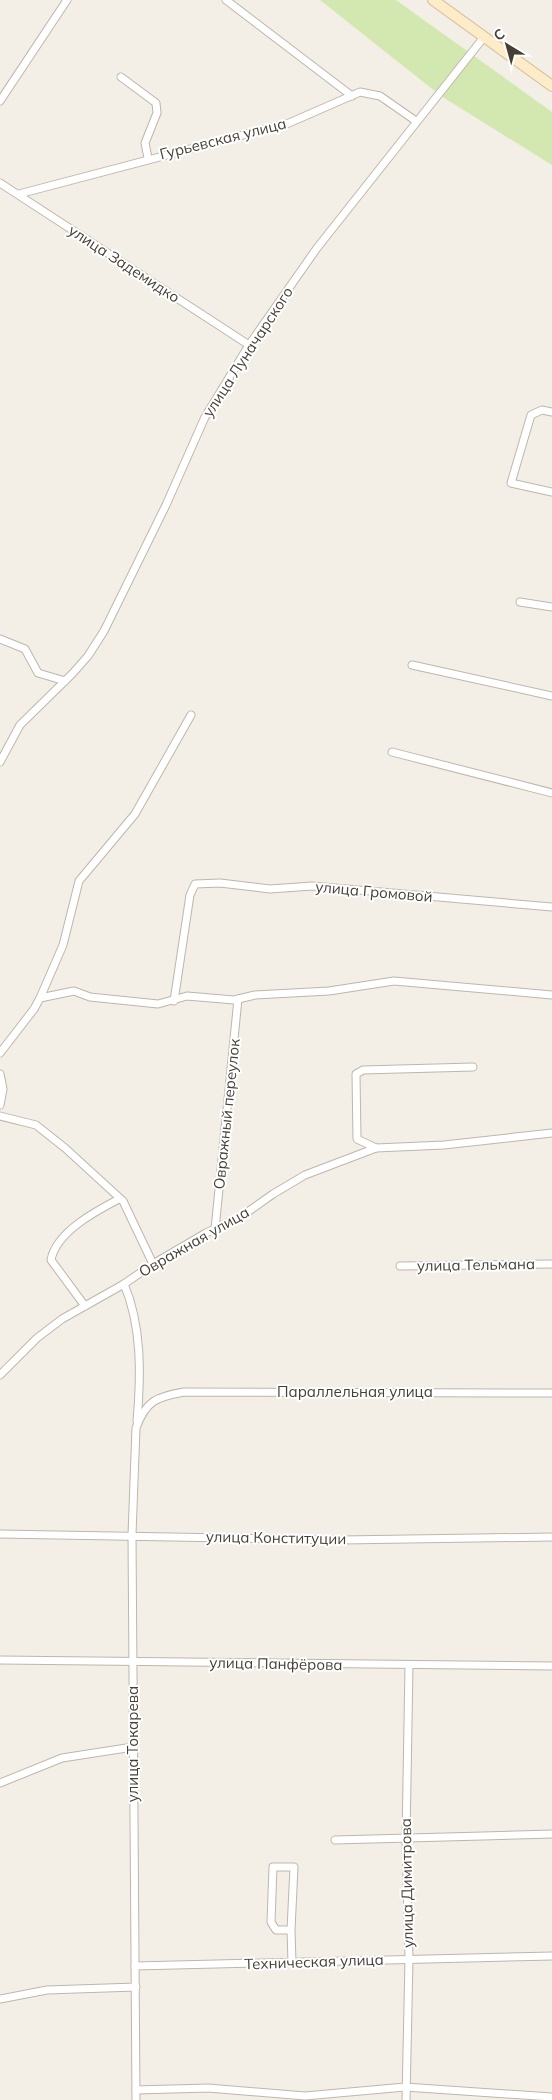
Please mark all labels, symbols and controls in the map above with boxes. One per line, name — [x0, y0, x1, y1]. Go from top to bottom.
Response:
north arrow — [482, 20, 532, 70]
text: С — [490, 25, 508, 45]
street label: Гурьевская улица — [158, 114, 288, 163]
street label: улица Задемидко — [65, 221, 184, 307]
street label: улица Луначарского — [198, 283, 297, 421]
street label: улица Громовой — [315, 877, 433, 906]
street label: Овражный переулок — [209, 1037, 244, 1190]
street label: Овражная улица — [135, 1202, 252, 1281]
street label: улица Тельмана — [417, 1254, 535, 1275]
street label: Параллельная улица — [277, 1382, 433, 1401]
street label: улица Конституции — [206, 1527, 346, 1548]
street label: улица Панфёрова — [209, 1653, 343, 1674]
street label: улица Токарева — [123, 1686, 142, 1802]
street label: улица Димитрова — [396, 1818, 417, 1948]
street label: Техническая улица — [244, 1950, 384, 1973]

